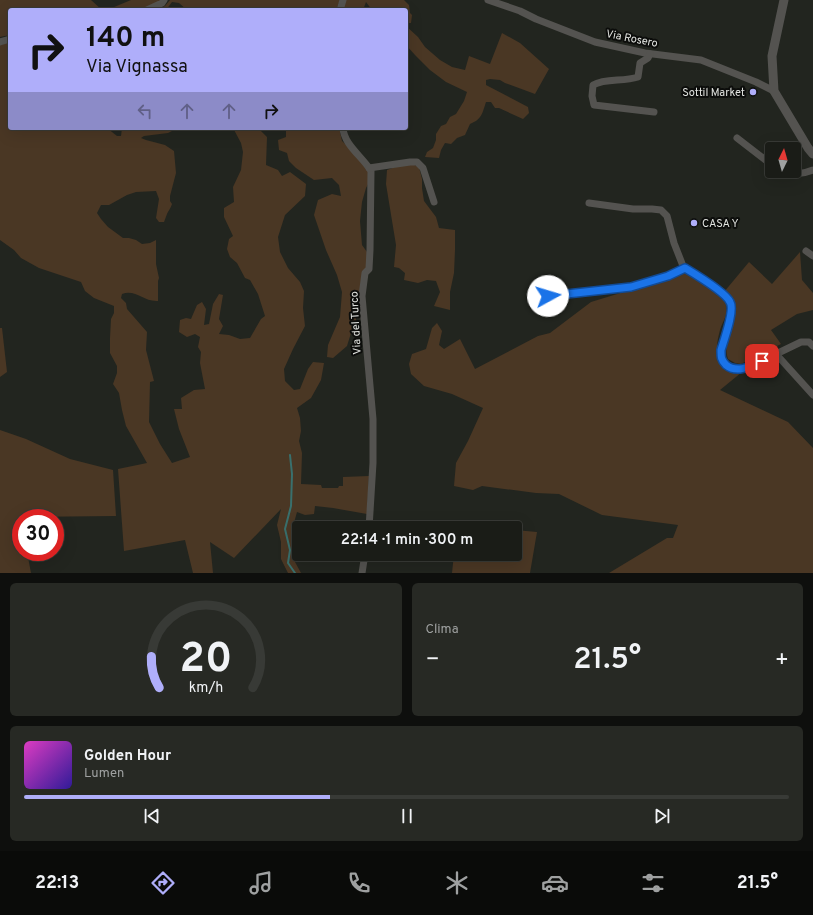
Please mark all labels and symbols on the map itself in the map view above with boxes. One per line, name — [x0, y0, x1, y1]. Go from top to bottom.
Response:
street label: Via Rosero — [605, 27, 659, 51]
place label: Sottil Market — [682, 86, 745, 100]
marker: Sottil Market — [748, 87, 758, 97]
north arrow — [765, 142, 801, 178]
place label: CASA Y — [702, 217, 739, 231]
marker: CASA Y — [689, 218, 699, 228]
position arrow — [527, 275, 569, 317]
street label: Via del Turco — [347, 291, 365, 355]
pin — [745, 344, 779, 378]
speed limit sign: 30 — [12, 509, 64, 561]

